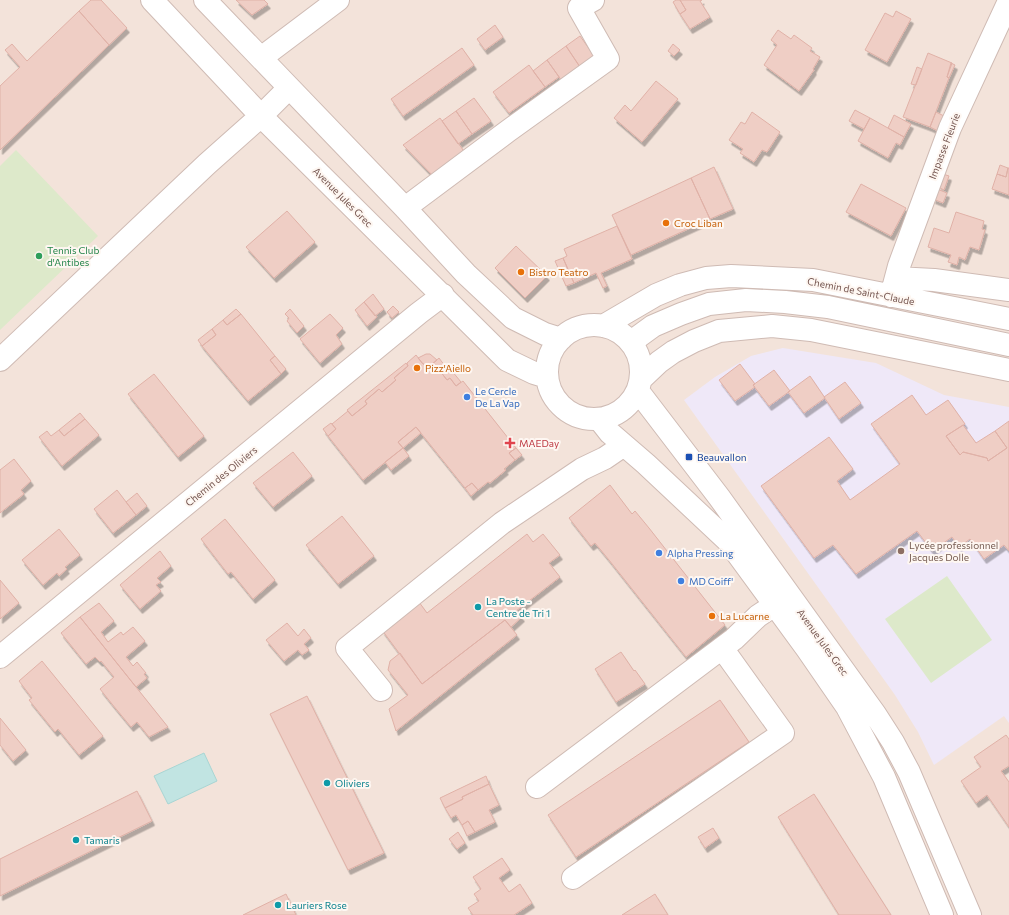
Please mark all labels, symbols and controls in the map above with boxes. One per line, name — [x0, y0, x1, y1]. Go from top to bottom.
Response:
street label: Impasse Fleurie — [926, 111, 962, 181]
street label: Avenue Jules Grec — [311, 165, 375, 229]
place label: Croc Liban — [674, 217, 723, 229]
marker: Croc Liban — [661, 218, 671, 228]
place label: Tennis Club d'Antibes — [47, 244, 99, 268]
marker: Tennis Club d'Antibes — [34, 251, 44, 261]
place label: Bistro Teatro — [529, 266, 588, 278]
marker: Bistro Teatro — [516, 267, 526, 277]
street label: Chemin de Saint-Claude — [806, 275, 916, 307]
place label: Pizz'Aiello — [425, 362, 471, 374]
marker: Pizz'Aiello — [412, 363, 422, 373]
place label: Le Cercle De La Vap — [475, 385, 520, 409]
marker: Le Cercle De La Vap — [462, 392, 472, 402]
marker: MAEDay — [504, 437, 516, 449]
place label: MAEDay — [519, 437, 559, 449]
street label: Chemin des Oliviers — [183, 443, 260, 509]
place label: Beauvallon — [697, 451, 747, 463]
marker: Beauvallon — [684, 452, 694, 462]
place label: Lycée professionnel Jacques Dolle — [909, 539, 998, 563]
marker: Lycée professionnel Jacques Dolle — [896, 546, 906, 556]
place label: Alpha Pressing — [667, 547, 734, 559]
marker: Alpha Pressing — [654, 548, 664, 558]
place label: MD Coiff' — [689, 575, 733, 587]
marker: MD Coiff' — [676, 576, 686, 586]
place label: La Poste - Centre de Tri 1 — [486, 595, 550, 619]
marker: La Poste - Centre de Tri 1 — [473, 602, 483, 612]
street label: Avenue Jules Grec — [795, 606, 851, 678]
place label: La Lucarne — [720, 610, 769, 622]
marker: La Lucarne — [707, 611, 717, 621]
place label: Oliviers — [335, 777, 370, 789]
marker: Oliviers — [322, 778, 332, 788]
place label: Tamaris — [84, 834, 120, 846]
marker: Tamaris — [71, 835, 81, 845]
place label: Lauriers Rose — [286, 899, 347, 911]
marker: Lauriers Rose — [273, 900, 283, 910]

